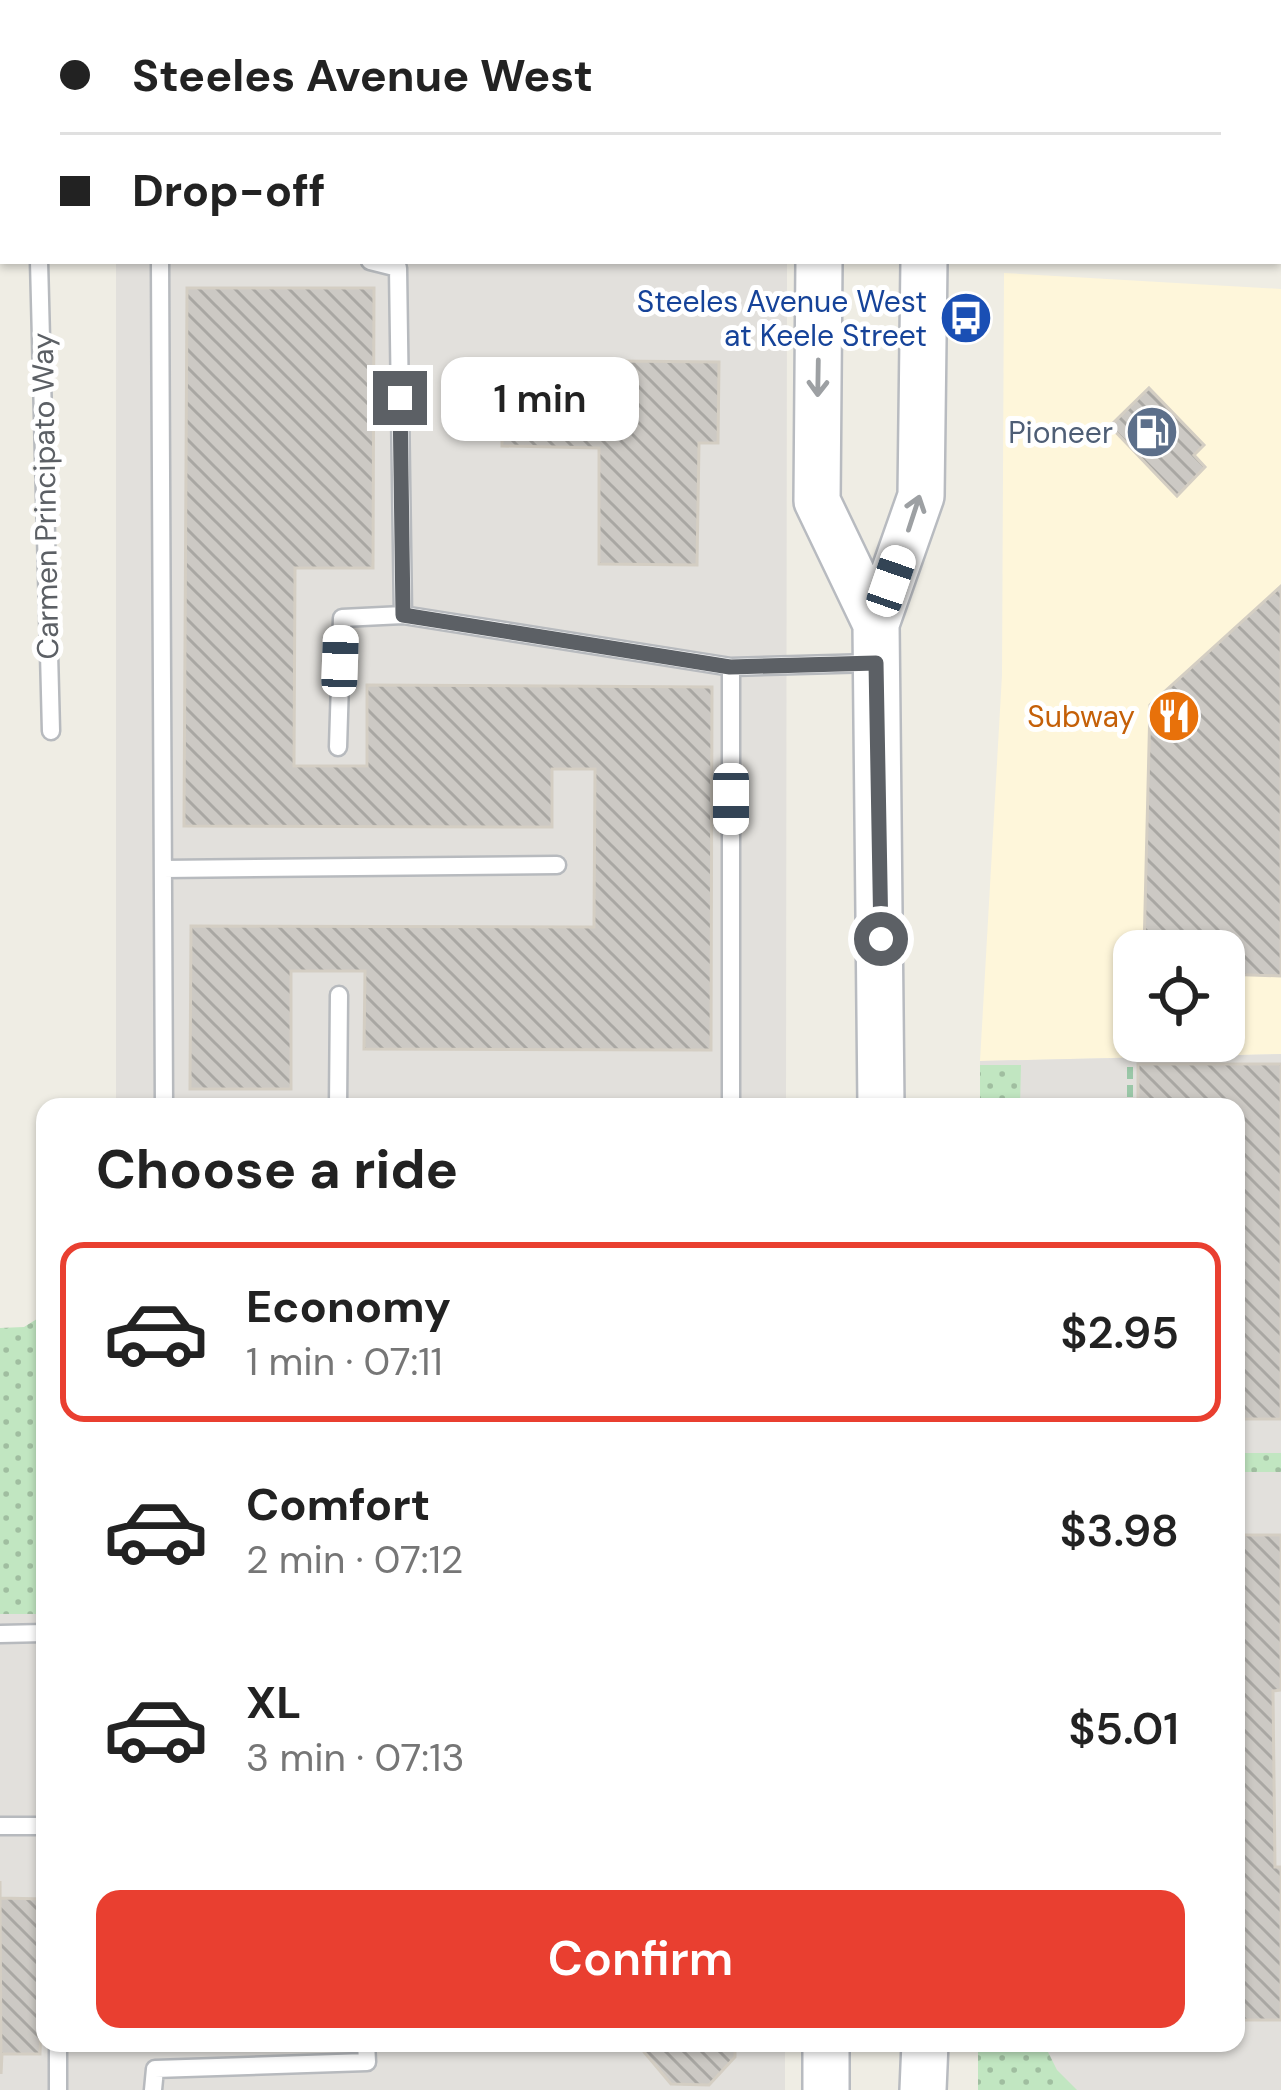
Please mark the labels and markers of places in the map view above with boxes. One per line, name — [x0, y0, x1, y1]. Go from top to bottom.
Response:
place label: Steeles Avenue West at Keele Street — [637, 282, 927, 355]
bus stop icon: Steeles Avenue West at Keele Street — [938, 290, 994, 346]
fuel station icon: Pioneer — [1124, 404, 1180, 460]
place label: Pioneer — [1008, 413, 1113, 452]
restaurant icon: Subway — [1146, 688, 1202, 744]
place label: Subway — [1027, 697, 1135, 736]

